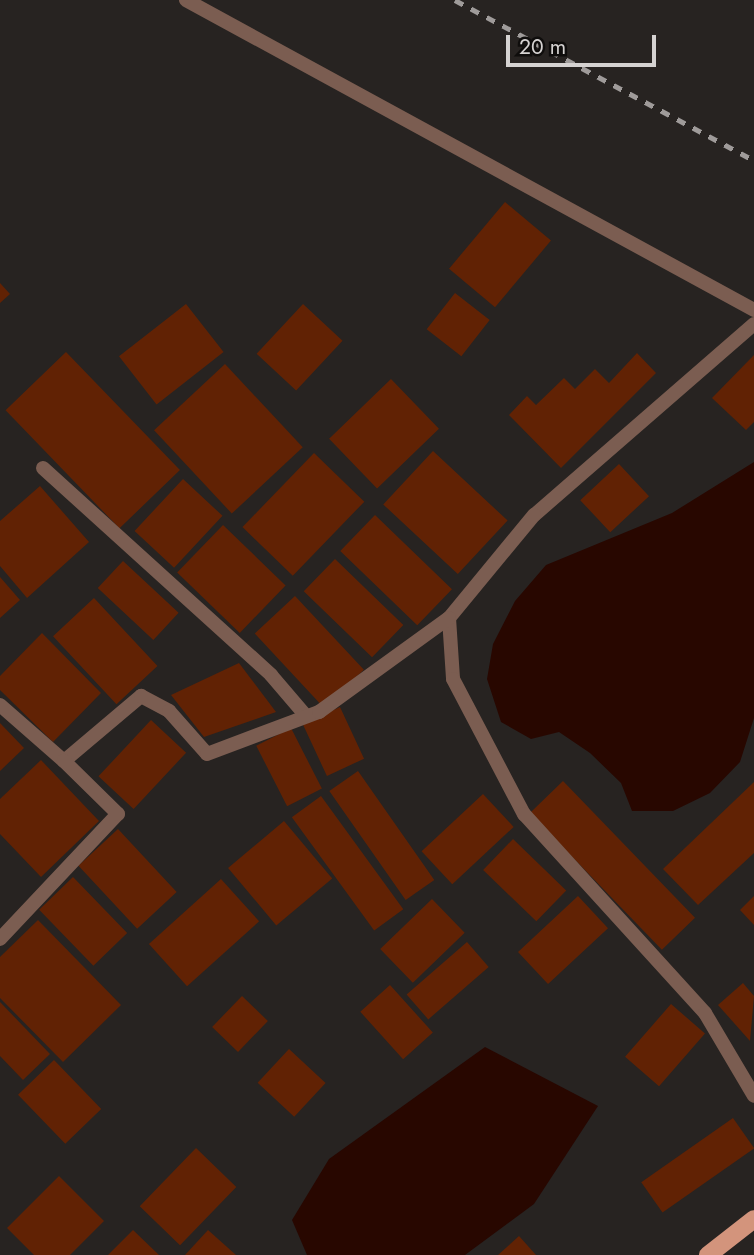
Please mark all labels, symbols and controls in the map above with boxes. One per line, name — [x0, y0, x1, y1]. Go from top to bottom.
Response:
scale bar — [509, 21, 660, 65]
text: 20 m — [519, 32, 566, 62]

